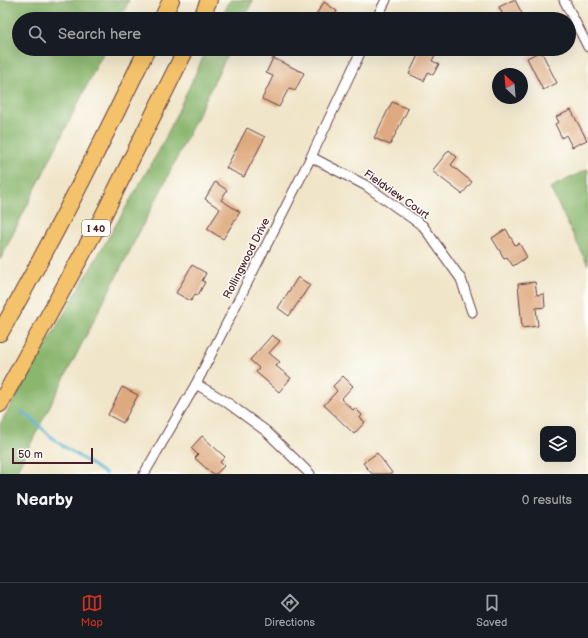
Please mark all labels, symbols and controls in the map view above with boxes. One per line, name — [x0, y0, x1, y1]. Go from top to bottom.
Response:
search box — [12, 12, 576, 56]
icon: search — [26, 23, 48, 45]
text: Search here — [58, 25, 141, 44]
north arrow — [492, 68, 528, 104]
street label: Fieldview Court — [362, 167, 432, 222]
street label: Rollingwood Drive — [220, 215, 273, 301]
road number: I 40 — [82, 220, 110, 236]
map controls — [540, 426, 576, 462]
button: layers — [540, 426, 576, 462]
scale bar — [12, 446, 93, 465]
text: 50 m — [18, 448, 43, 461]
text: Nearby — [16, 490, 73, 510]
text: 0 results — [522, 492, 572, 508]
tab: Map — [81, 592, 103, 629]
tab: Directions — [264, 592, 315, 629]
tab: Saved — [476, 592, 507, 629]

